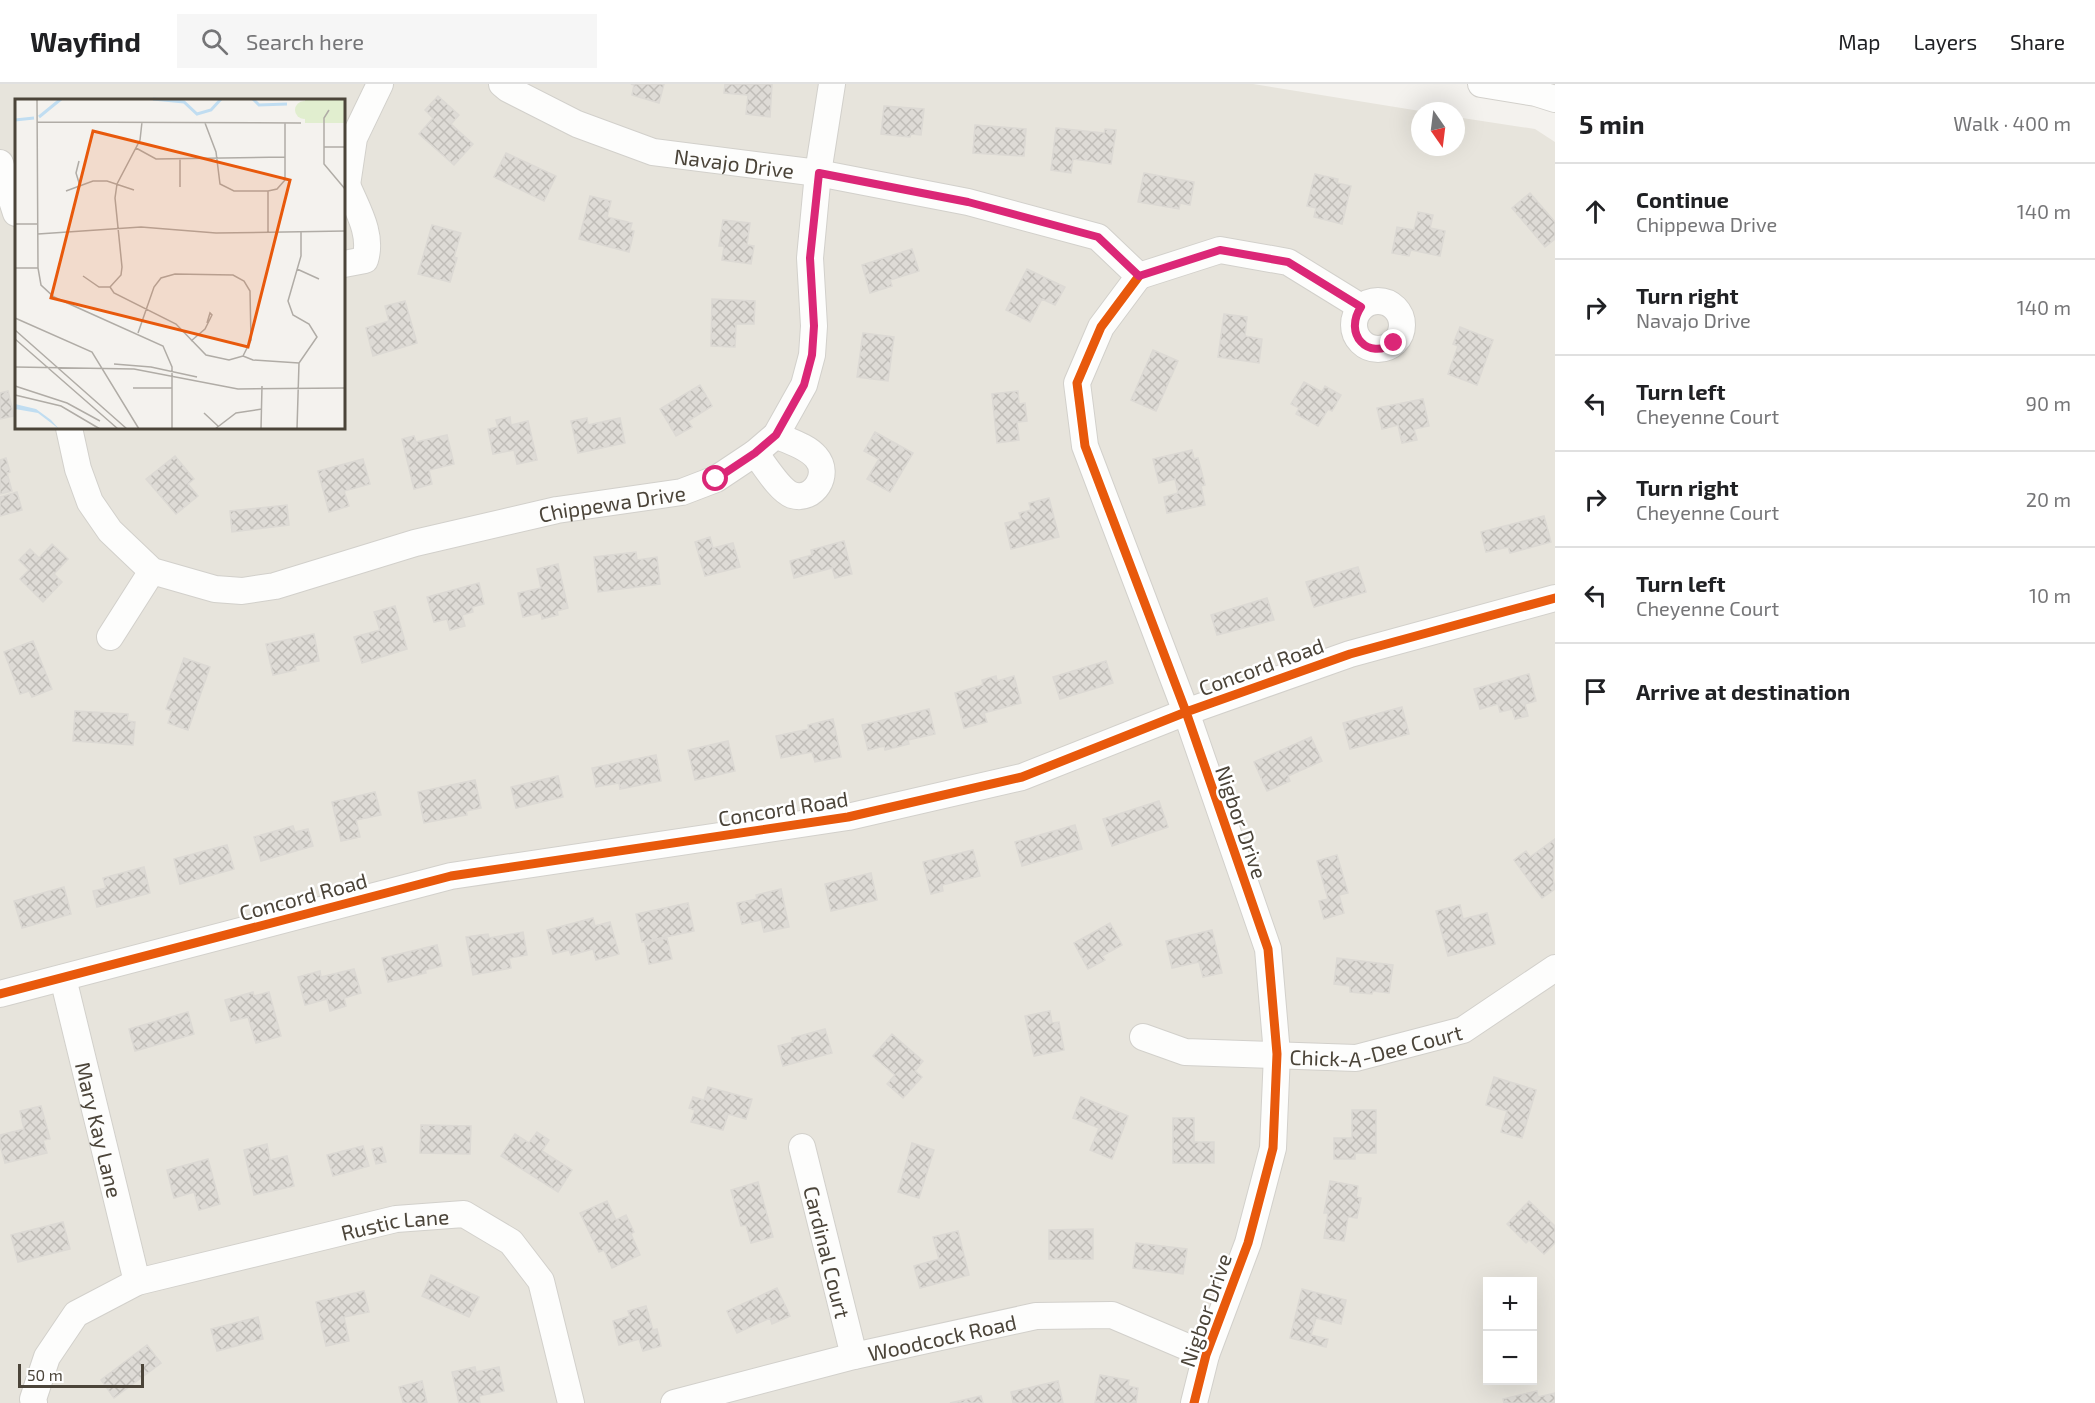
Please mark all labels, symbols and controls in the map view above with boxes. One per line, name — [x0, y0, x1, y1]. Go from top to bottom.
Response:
search box — [177, 14, 597, 68]
text: Wayfind — [30, 24, 141, 58]
icon: search — [198, 25, 231, 58]
text: Search here — [246, 28, 364, 54]
text: Map — [1838, 29, 1880, 54]
text: Layers — [1913, 29, 1977, 54]
text: Share — [2010, 29, 2065, 54]
inset map — [15, 99, 345, 429]
north arrow — [1411, 102, 1465, 156]
text: 5 min — [1579, 108, 1645, 139]
text: Walk · 400 m — [1953, 111, 2071, 135]
street label: Navajo Drive — [673, 142, 796, 182]
text: Continue — [1636, 186, 1729, 212]
icon: ahead — [1579, 195, 1612, 228]
text: 140 m — [2017, 199, 2071, 223]
text: Chippewa Drive — [1636, 212, 1777, 236]
text: Turn right — [1636, 282, 1738, 308]
icon: right — [1579, 291, 1612, 324]
text: 140 m — [2017, 295, 2071, 319]
text: Navajo Drive — [1636, 308, 1751, 332]
route end — [1380, 329, 1406, 355]
text: Turn left — [1636, 378, 1725, 404]
icon: left — [1579, 387, 1612, 420]
text: 90 m — [2026, 391, 2071, 415]
text: Cheyenne Court — [1636, 404, 1779, 428]
route start — [702, 465, 728, 491]
text: Turn right — [1636, 474, 1738, 500]
street label: Chippewa Drive — [536, 479, 687, 526]
icon: right — [1579, 483, 1612, 516]
text: 20 m — [2026, 487, 2071, 511]
text: Cheyenne Court — [1636, 500, 1779, 524]
text: Turn left — [1636, 570, 1725, 596]
icon: left — [1579, 579, 1612, 612]
text: 10 m — [2029, 583, 2071, 607]
text: Cheyenne Court — [1636, 596, 1779, 620]
street label: Concord Road — [1195, 632, 1327, 700]
icon: arrive — [1579, 675, 1612, 708]
text: Arrive at destination — [1636, 678, 1850, 704]
street label: Nigbor Drive — [1211, 762, 1273, 882]
street label: Concord Road — [716, 785, 850, 831]
street label: Concord Road — [236, 867, 370, 925]
street label: Chick-A-Dee Court — [1289, 1018, 1465, 1071]
street label: Mary Kay Lane — [71, 1059, 128, 1200]
street label: Cardinal Court — [800, 1183, 857, 1321]
street label: Rustic Lane — [338, 1203, 450, 1245]
street label: Nigbor Drive — [1174, 1250, 1236, 1370]
map controls — [1483, 1277, 1537, 1385]
button: + — [1483, 1277, 1537, 1331]
street label: Woodcock Road — [865, 1308, 1018, 1365]
button: − — [1483, 1331, 1537, 1385]
scale bar — [18, 1361, 144, 1388]
text: 50 m — [27, 1365, 63, 1384]

